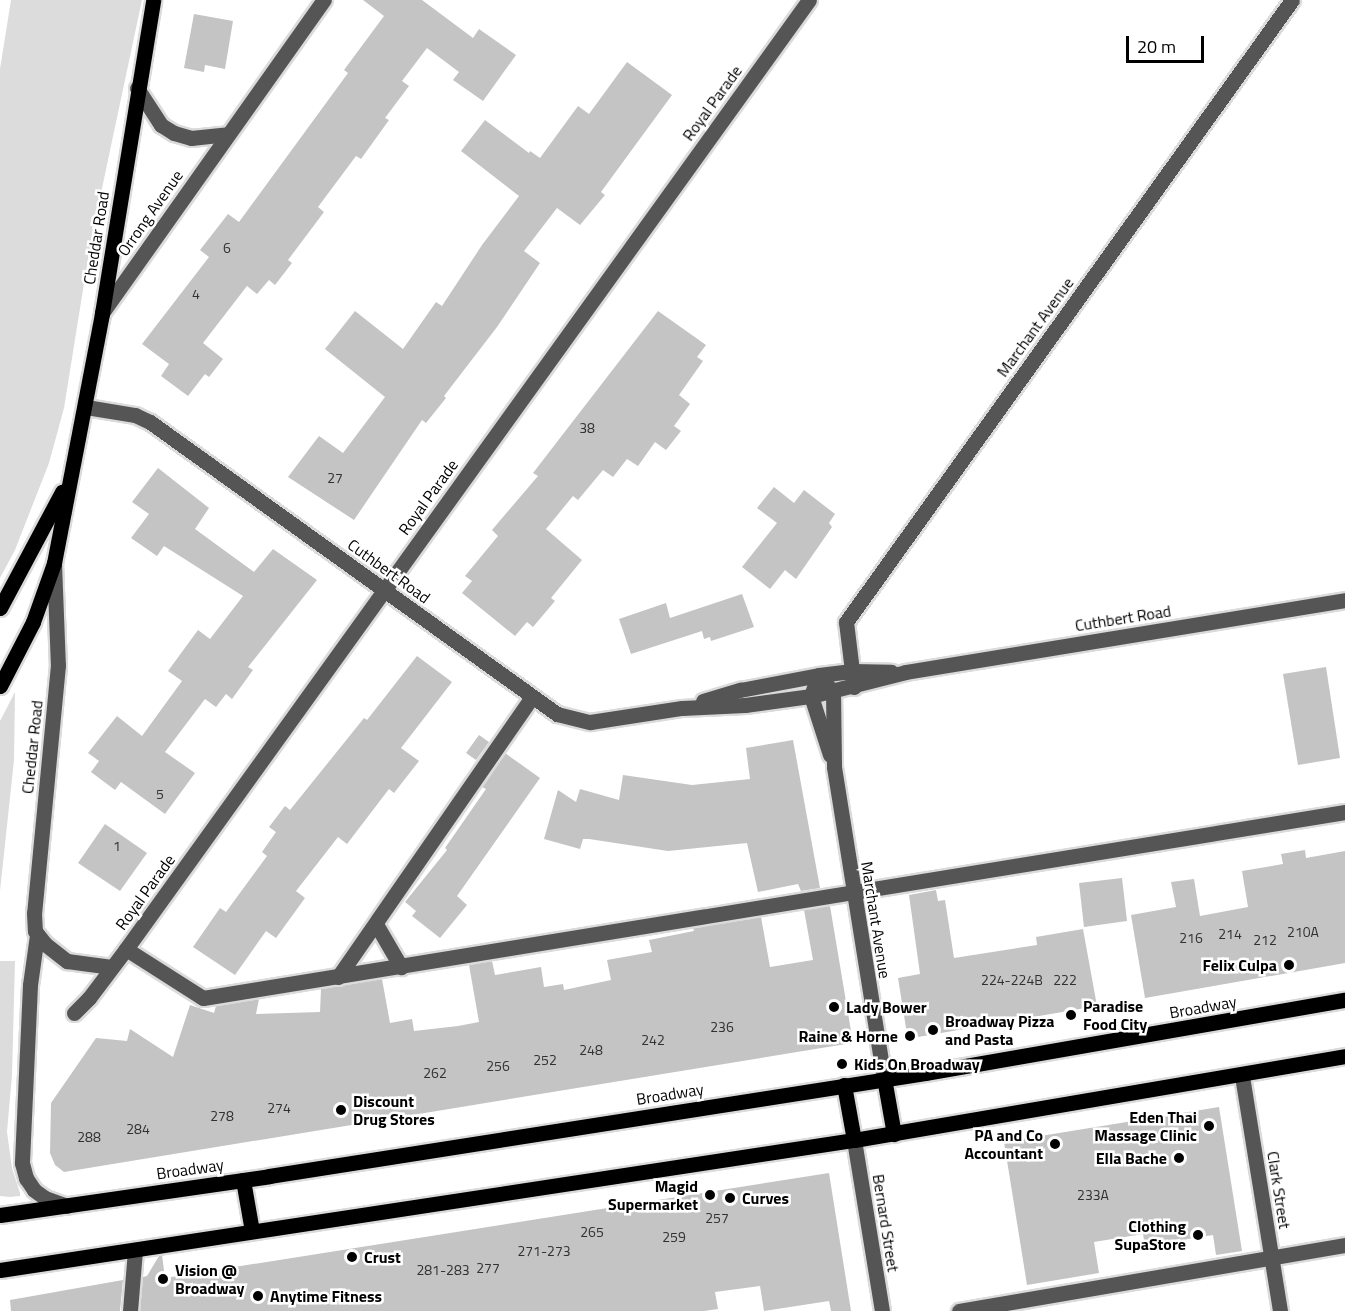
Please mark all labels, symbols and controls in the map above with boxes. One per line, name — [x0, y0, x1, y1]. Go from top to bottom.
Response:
scale bar — [1129, 24, 1207, 62]
text: 20 m — [1137, 33, 1176, 60]
street label: Royal Parade — [678, 62, 746, 144]
street label: Orrong Avenue — [113, 166, 187, 260]
street label: Cheddar Road — [79, 190, 113, 286]
house number: 6 — [223, 240, 231, 256]
street label: Marchant Avenue — [993, 274, 1077, 380]
house number: 4 — [192, 286, 200, 302]
house number: 38 — [579, 420, 595, 436]
street label: Royal Parade — [394, 456, 462, 538]
house number: 27 — [327, 470, 343, 486]
street label: Cuthbert Road — [344, 535, 434, 607]
street label: Cuthbert Road — [1074, 601, 1172, 635]
street label: Cheddar Road — [18, 699, 46, 795]
house number: 5 — [156, 786, 164, 802]
house number: 1 — [113, 838, 121, 854]
street label: Royal Parade — [111, 851, 179, 933]
street label: Marchant Avenue — [857, 860, 895, 980]
house number: 210A — [1287, 924, 1319, 940]
house number: 214 — [1218, 926, 1242, 942]
house number: 216 — [1179, 930, 1203, 946]
house number: 212 — [1253, 932, 1277, 948]
place label: Felix Culpa — [1202, 955, 1277, 975]
marker: Felix Culpa — [1282, 958, 1296, 972]
house number: 224-224B — [981, 972, 1043, 988]
house number: 222 — [1053, 972, 1077, 988]
street label: Broadway — [1168, 992, 1238, 1022]
place label: Paradise Food City — [1083, 996, 1147, 1034]
place label: Lady Bower — [846, 997, 927, 1017]
marker: Lady Bower — [827, 1000, 841, 1014]
marker: Paradise Food City — [1064, 1008, 1078, 1022]
place label: Broadway Pizza and Pasta — [945, 1011, 1054, 1049]
house number: 236 — [710, 1019, 734, 1035]
marker: Broadway Pizza and Pasta — [926, 1023, 940, 1037]
place label: Raine & Horne — [798, 1026, 898, 1046]
marker: Raine & Horne — [903, 1029, 917, 1043]
house number: 242 — [641, 1032, 665, 1048]
house number: 248 — [579, 1042, 603, 1058]
house number: 252 — [533, 1052, 557, 1068]
place label: Kids On Broadway — [854, 1054, 980, 1074]
marker: Kids On Broadway — [835, 1057, 849, 1071]
house number: 256 — [486, 1058, 510, 1074]
house number: 262 — [423, 1065, 447, 1081]
street label: Broadway — [635, 1079, 705, 1109]
place label: Discount Drug Stores — [353, 1091, 435, 1129]
house number: 274 — [267, 1100, 291, 1116]
marker: Discount Drug Stores — [334, 1103, 348, 1117]
place label: Eden Thai Massage Clinic — [1094, 1107, 1197, 1145]
house number: 278 — [210, 1108, 234, 1124]
marker: Eden Thai Massage Clinic — [1202, 1119, 1216, 1133]
house number: 284 — [126, 1121, 150, 1137]
place label: PA and Co Accountant — [964, 1125, 1043, 1163]
house number: 288 — [77, 1129, 101, 1145]
marker: PA and Co Accountant — [1048, 1137, 1062, 1151]
place label: Ella Bache — [1096, 1148, 1167, 1168]
street label: Clark Street — [1263, 1150, 1295, 1230]
marker: Ella Bache — [1172, 1151, 1186, 1165]
street label: Broadway — [155, 1155, 225, 1183]
street label: Bernard Street — [869, 1173, 903, 1273]
place label: Magid Supermarket — [608, 1176, 698, 1214]
house number: 233A — [1077, 1187, 1109, 1203]
marker: Magid Supermarket — [703, 1188, 717, 1202]
place label: Curves — [742, 1188, 789, 1208]
marker: Curves — [723, 1191, 737, 1205]
house number: 257 — [705, 1210, 729, 1226]
place label: Clothing SupaStore — [1114, 1216, 1186, 1254]
house number: 265 — [580, 1224, 604, 1240]
marker: Clothing SupaStore — [1191, 1228, 1205, 1242]
house number: 259 — [662, 1229, 686, 1245]
house number: 271-273 — [517, 1243, 571, 1259]
place label: Crust — [364, 1247, 401, 1267]
marker: Crust — [345, 1250, 359, 1264]
place label: Vision @ Broadway — [175, 1260, 245, 1298]
house number: 277 — [476, 1260, 500, 1276]
house number: 281-283 — [416, 1262, 470, 1278]
marker: Vision @ Broadway — [156, 1272, 170, 1286]
place label: Anytime Fitness — [270, 1286, 382, 1306]
marker: Anytime Fitness — [251, 1289, 265, 1303]

